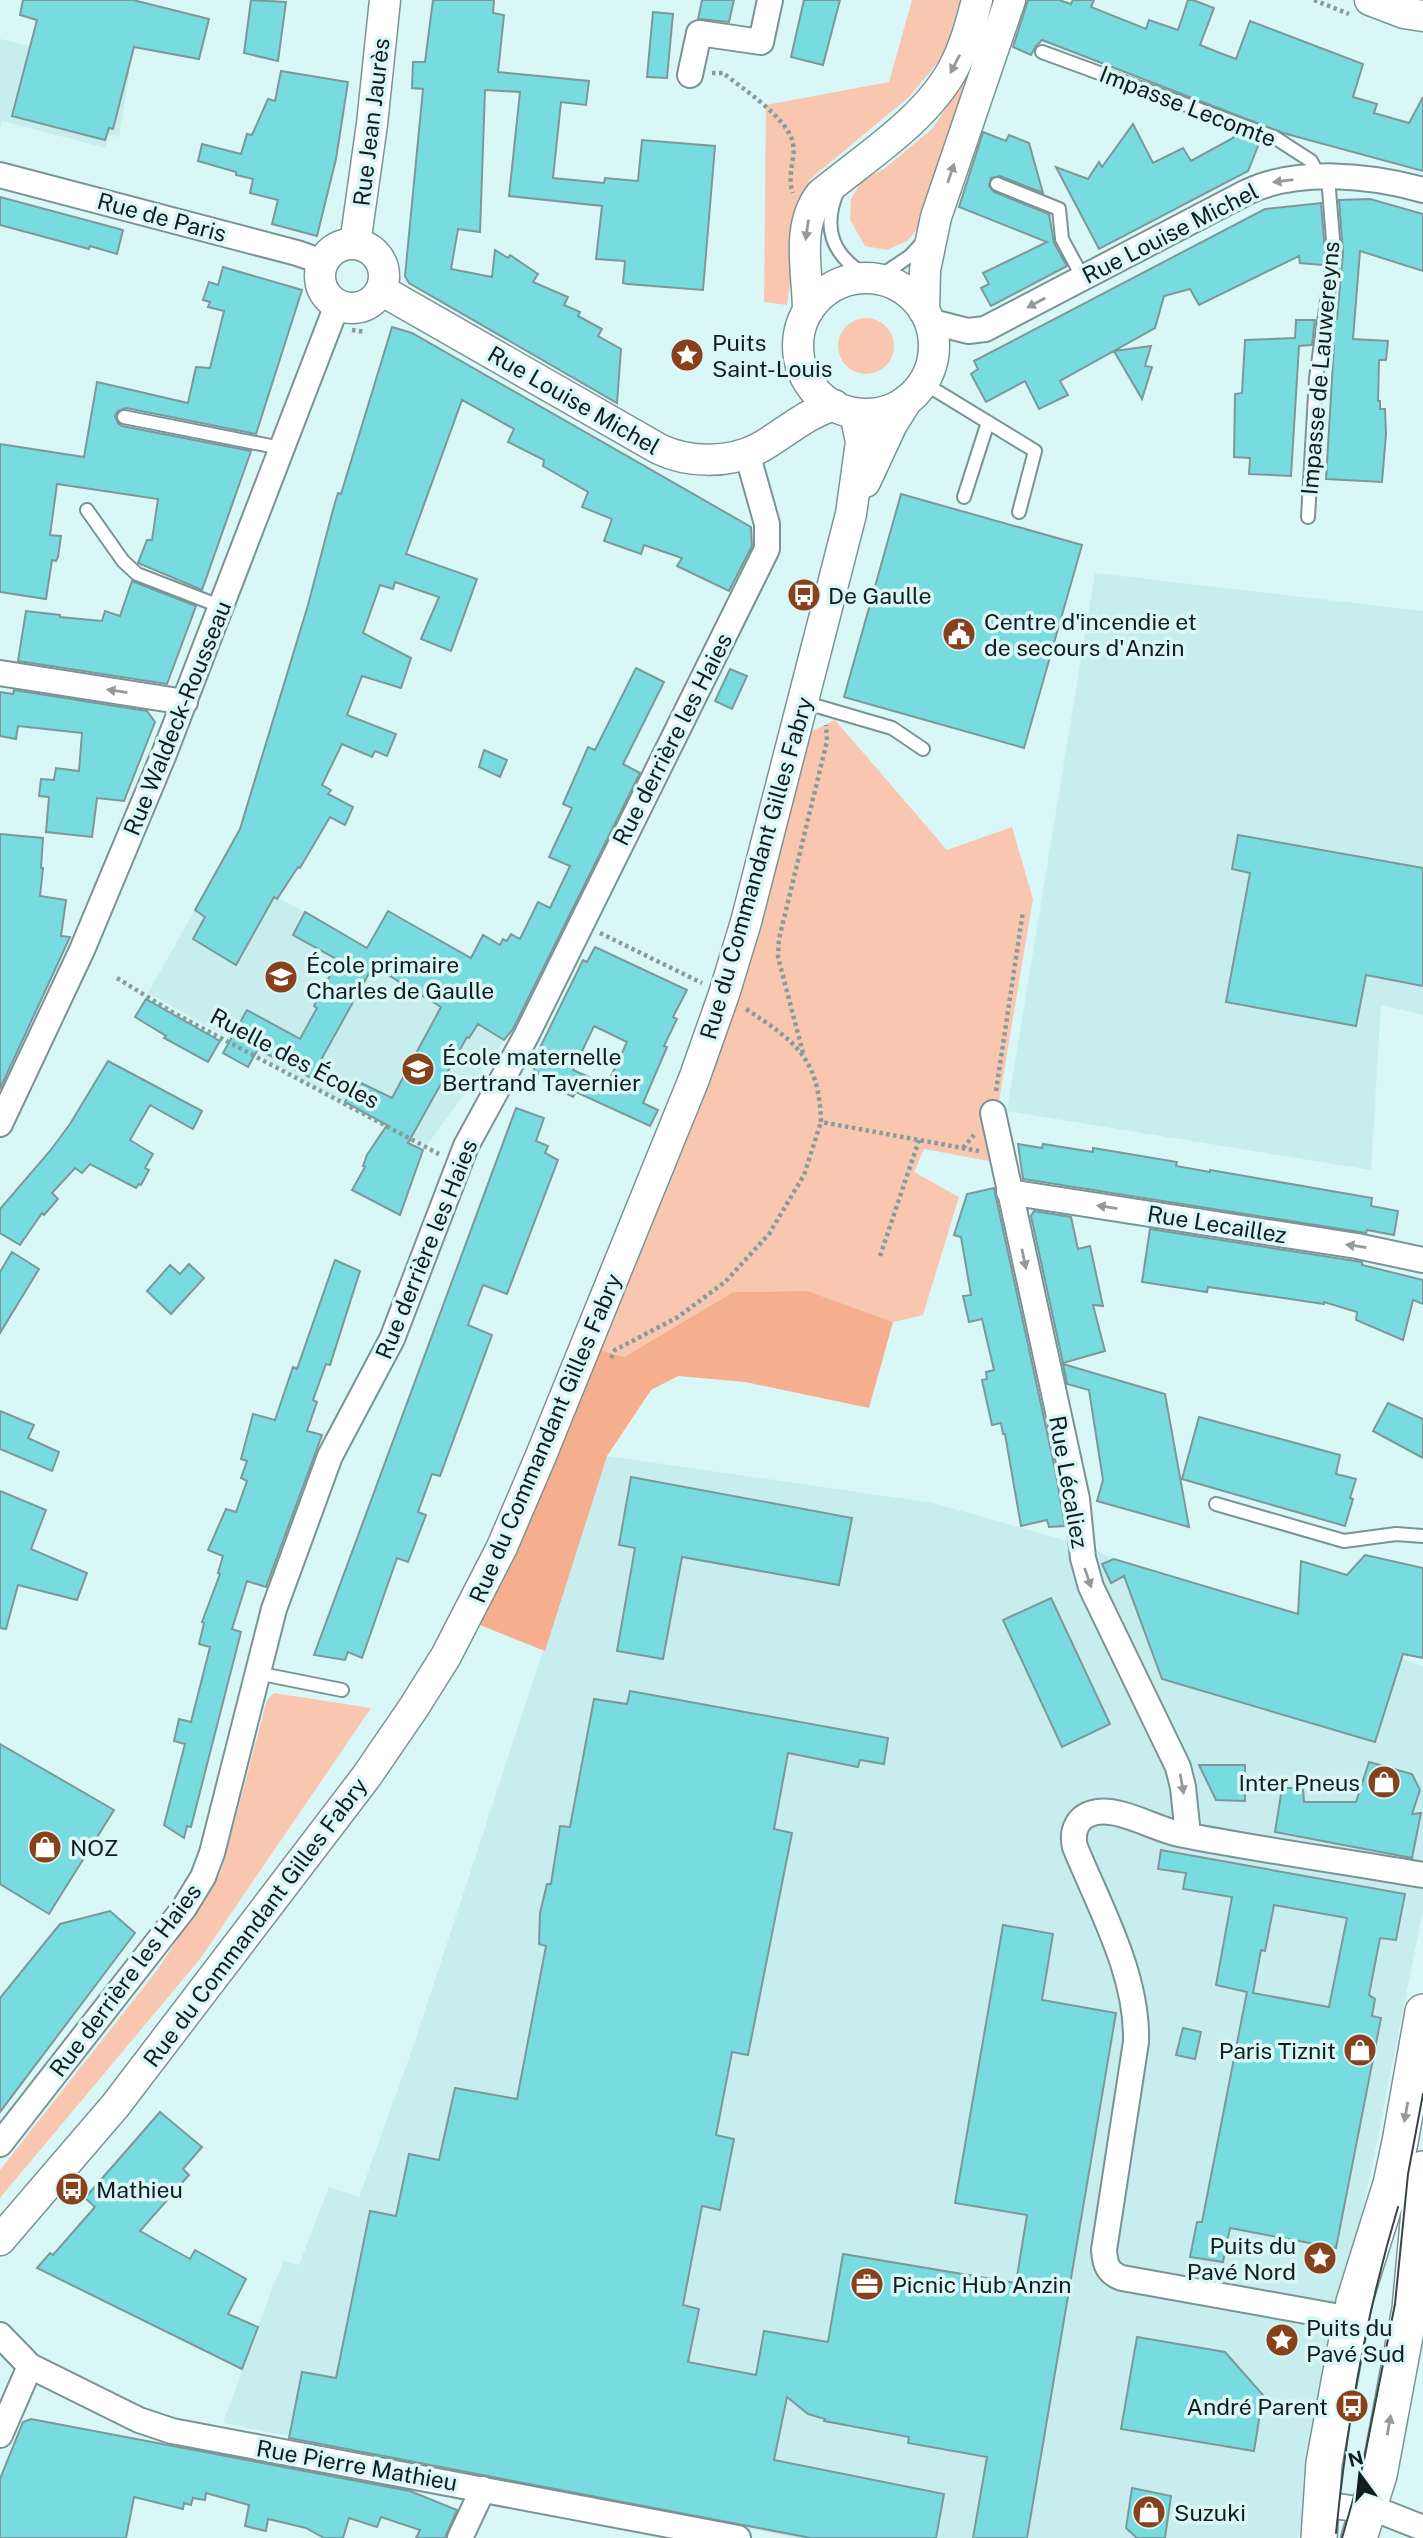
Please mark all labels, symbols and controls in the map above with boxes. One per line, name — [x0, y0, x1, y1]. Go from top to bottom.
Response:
street label: Rue Jean Jaurès — [347, 36, 395, 208]
one-way arrow — [949, 54, 960, 74]
street label: Impasse Lecomte — [1096, 60, 1280, 152]
one-way arrow — [946, 163, 957, 184]
one-way arrow — [1272, 176, 1294, 187]
street label: Rue Louise Michel — [1077, 177, 1263, 289]
street label: Rue de Paris — [94, 187, 230, 247]
one-way arrow — [801, 219, 812, 241]
street label: Impasse de Lauwereyns — [1295, 240, 1345, 496]
one-way arrow — [1026, 297, 1046, 309]
place label: Puits Saint-Louis — [712, 329, 832, 382]
place icon: Puits Saint-Louis — [668, 336, 706, 374]
street label: Rue Louise Michel — [483, 340, 665, 460]
bus stop icon: De Gaulle — [785, 576, 823, 614]
place label: De Gaulle — [828, 582, 932, 609]
street label: Rue Waldeck-Rousseau — [118, 597, 236, 839]
place label: Centre d'incendie et de secours d'Anzin — [984, 608, 1197, 661]
public building icon: Centre d'incendie et de secours d'Anzin — [940, 615, 978, 653]
street label: Rue derrière les Haies — [607, 628, 737, 850]
one-way arrow — [106, 685, 128, 696]
street label: Rue du Commandant Gilles Fabry — [694, 694, 818, 1042]
place label: École primaire Charles de Gaulle — [306, 951, 494, 1004]
school or university icon: École primaire Charles de Gaulle — [262, 958, 300, 996]
street label: Ruelle des Écoles — [206, 1002, 384, 1114]
place label: École maternelle Bertrand Tavernier — [442, 1043, 641, 1096]
school or university icon: École maternelle Bertrand Tavernier — [399, 1050, 437, 1088]
street label: Rue derrière les Haies — [370, 1135, 482, 1363]
street label: Rue Lecaillez — [1145, 1200, 1289, 1248]
one-way arrow — [1096, 1201, 1118, 1212]
one-way arrow — [1345, 1240, 1367, 1251]
one-way arrow — [1019, 1248, 1030, 1270]
street label: Rue du Commandant Gilles Fabry — [463, 1269, 627, 1607]
street label: Rue Lécaliez — [1044, 1413, 1094, 1551]
one-way arrow — [1083, 1567, 1094, 1588]
shop icon: Inter Pneus — [1365, 1763, 1403, 1801]
place label: Inter Pneus — [1239, 1769, 1360, 1796]
street label: Rue du Commandant Gilles Fabry — [137, 1772, 373, 2072]
one-way arrow — [1176, 1773, 1187, 1795]
shop icon: NOZ — [26, 1828, 64, 1866]
place label: NOZ — [70, 1834, 118, 1861]
street label: Rue derrière les Haies — [44, 1878, 206, 2082]
shop icon: Paris Tiznit — [1341, 2031, 1379, 2069]
place label: Paris Tiznit — [1219, 2037, 1336, 2064]
one-way arrow — [1400, 2101, 1411, 2123]
bus stop icon: Mathieu — [53, 2170, 91, 2208]
place label: Mathieu — [96, 2176, 183, 2203]
place label: Puits du Pavé Nord — [1187, 2232, 1296, 2285]
place icon: Puits du Pavé Nord — [1301, 2239, 1339, 2277]
office icon: Picnic Hub Anzin — [848, 2265, 886, 2303]
place label: Picnic Hub Anzin — [892, 2271, 1072, 2298]
place label: Puits du Pavé Sud — [1306, 2314, 1405, 2367]
place icon: Puits du Pavé Sud — [1263, 2321, 1301, 2359]
bus stop icon: André Parent — [1333, 2387, 1371, 2425]
place label: André Parent — [1187, 2393, 1328, 2420]
one-way arrow — [1384, 2414, 1395, 2436]
street label: Rue Pierre Mathieu — [254, 2434, 460, 2496]
north arrow — [1325, 2440, 1395, 2510]
text: N — [1346, 2446, 1366, 2471]
shop icon: Suzuki — [1130, 2493, 1168, 2531]
place label: Suzuki — [1174, 2499, 1246, 2526]

